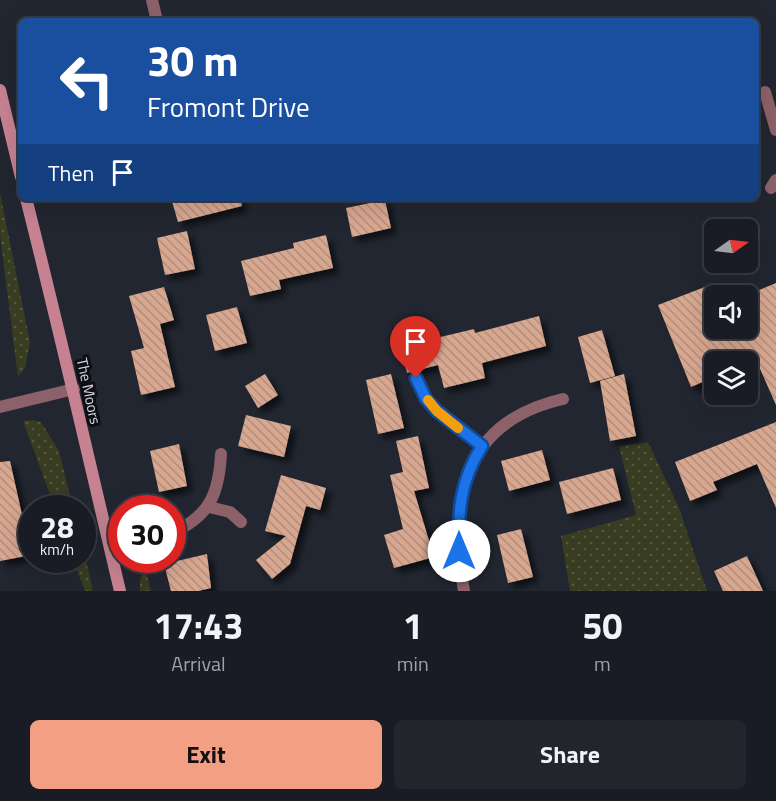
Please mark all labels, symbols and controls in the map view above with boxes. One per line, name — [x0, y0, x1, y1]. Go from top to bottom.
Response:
text: 30 m — [147, 28, 239, 92]
icon: left — [48, 42, 126, 120]
text: Fromont Drive — [147, 86, 310, 127]
text: Then — [48, 156, 94, 190]
icon: arrive — [106, 156, 139, 189]
north arrow — [704, 219, 758, 273]
map controls — [704, 219, 758, 405]
button: sound — [704, 285, 758, 339]
pin — [390, 316, 441, 378]
icon: arrive — [399, 325, 432, 358]
button: layers — [704, 351, 758, 405]
street label: The Moors — [71, 356, 107, 426]
speed limit sign: 30 — [108, 495, 186, 573]
text: 28 — [40, 504, 74, 550]
position arrow — [427, 519, 491, 583]
text: km/h — [40, 538, 74, 561]
text: 17:43 — [153, 598, 243, 653]
text: 1 — [403, 598, 423, 653]
text: 50 — [582, 598, 622, 653]
text: Arrival — [171, 648, 226, 679]
text: min — [397, 648, 429, 679]
text: m — [594, 648, 611, 679]
button: Exit — [30, 720, 382, 789]
button: Share — [394, 720, 746, 789]

